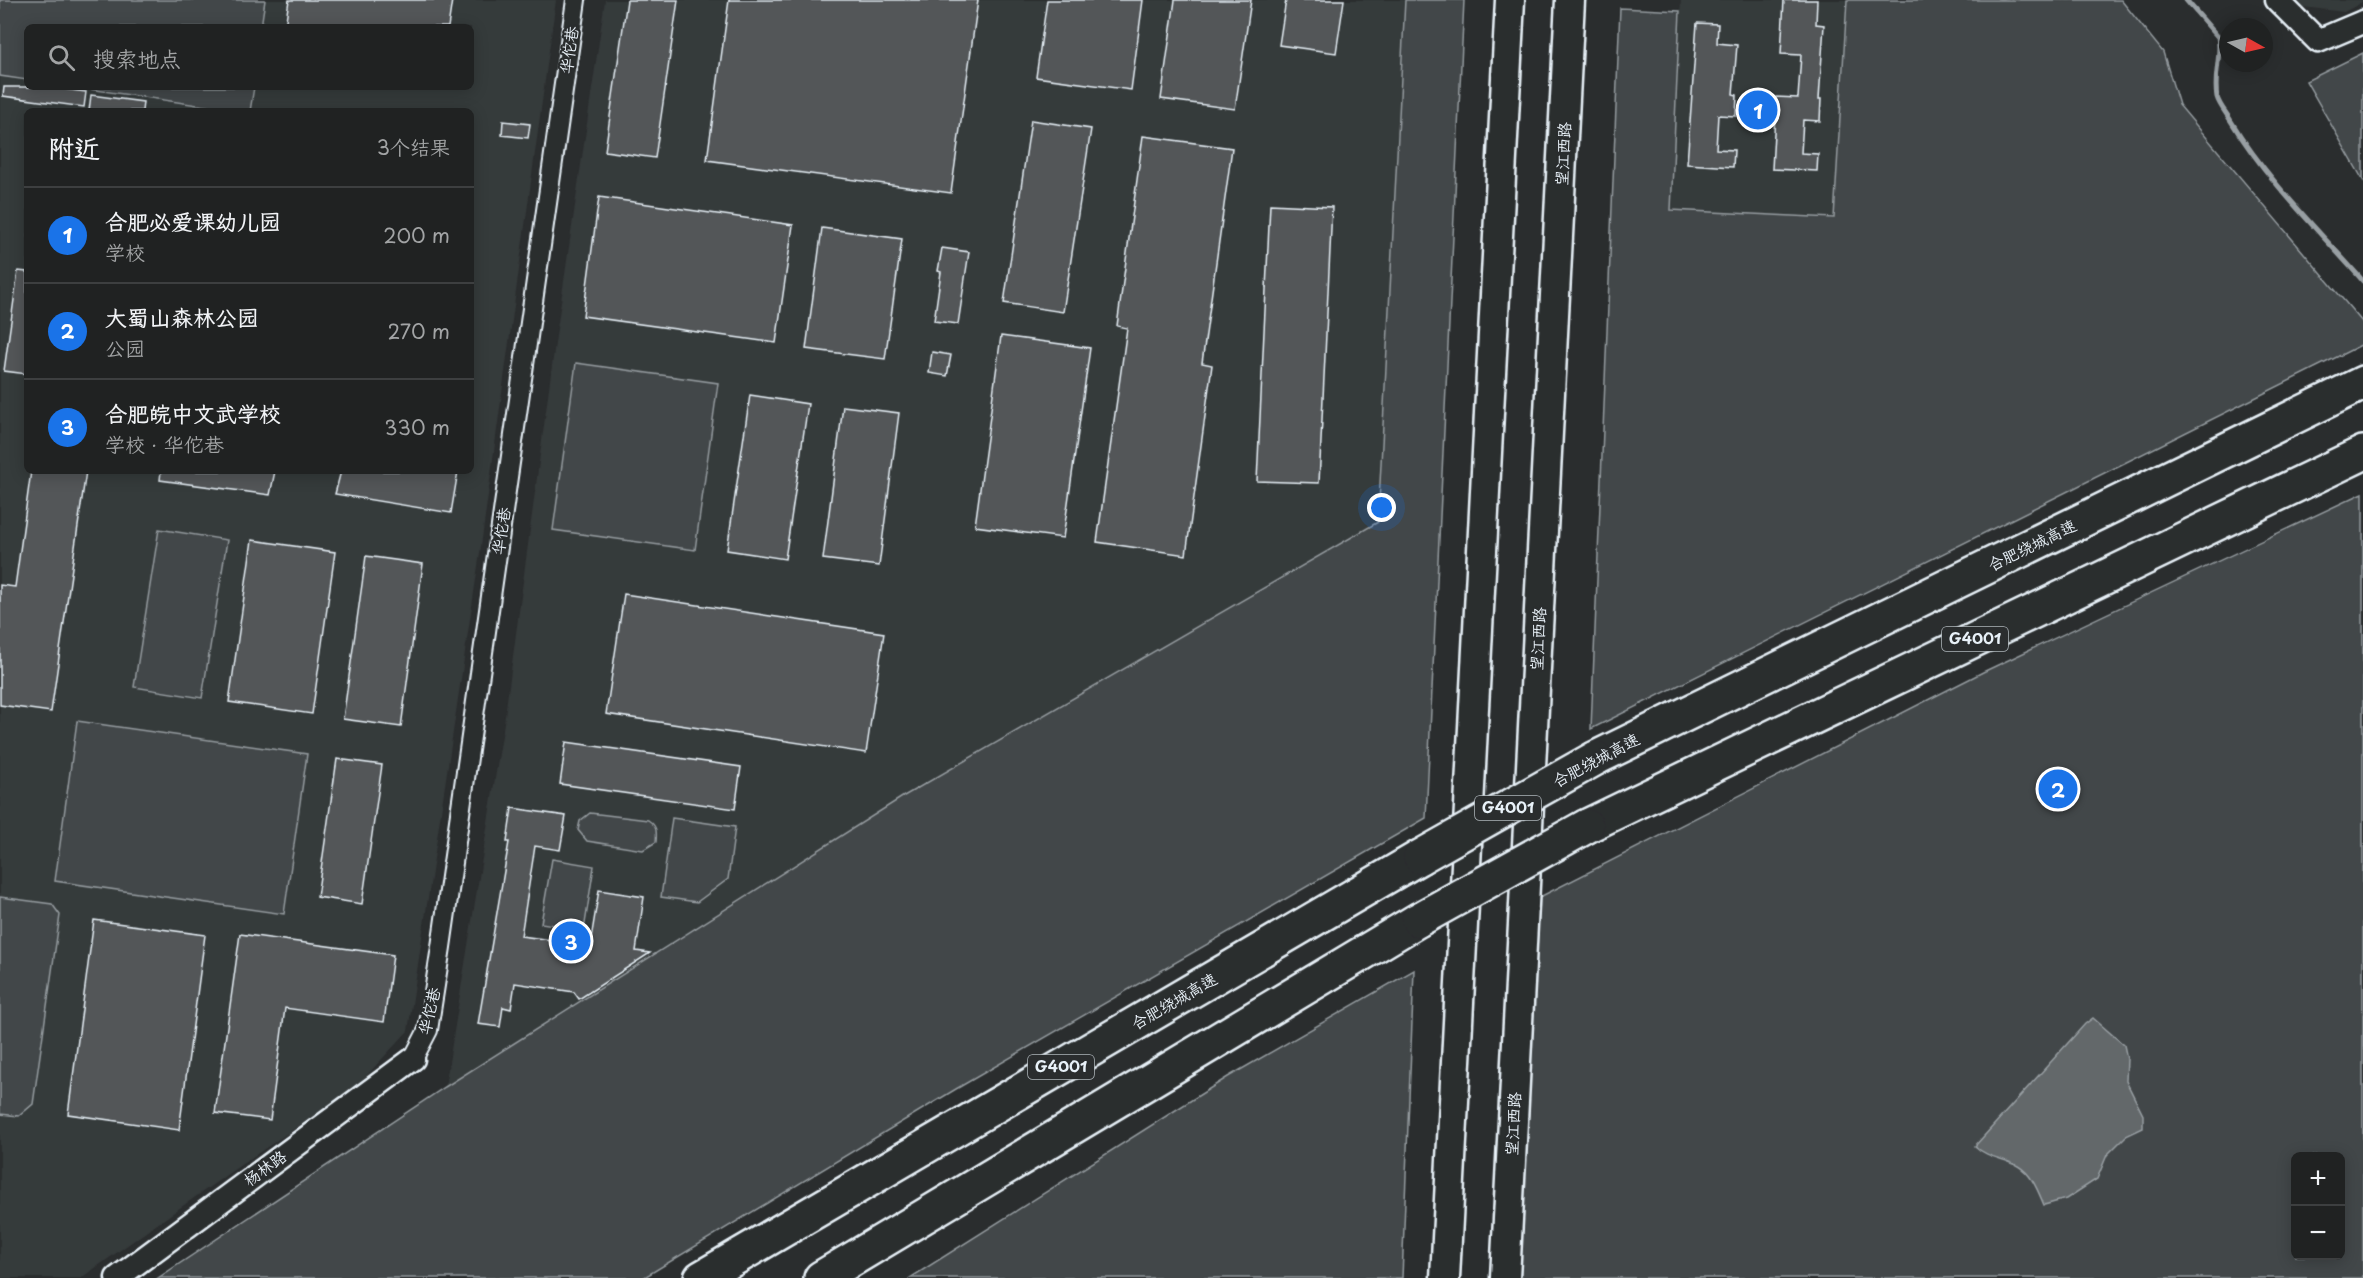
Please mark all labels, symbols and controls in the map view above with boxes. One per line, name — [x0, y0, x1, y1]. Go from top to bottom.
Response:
north arrow — [2219, 18, 2273, 72]
search box — [24, 24, 474, 90]
street label: 华佗巷 — [553, 24, 583, 75]
icon: search — [45, 41, 78, 74]
text: 搜索地点 — [93, 41, 181, 74]
pin: 1 — [1738, 88, 1778, 132]
street label: 望江西路 — [1548, 121, 1576, 187]
text: 附近 — [48, 128, 100, 167]
text: 3个结果 — [377, 132, 450, 162]
text: 合肥必爱课幼儿园 — [105, 204, 281, 237]
text: 1 — [63, 220, 72, 250]
text: 200 m — [383, 220, 450, 250]
text: 学校 — [105, 237, 145, 267]
text: 大蜀山森林公园 — [105, 300, 259, 333]
text: 2 — [60, 316, 75, 346]
text: 270 m — [387, 316, 450, 346]
text: 公园 — [105, 333, 145, 363]
text: 合肥皖中文武学校 — [105, 396, 281, 429]
text: 3 — [61, 412, 74, 442]
text: 330 m — [384, 412, 450, 442]
text: 学校 · 华佗巷 — [105, 429, 224, 459]
your location — [1367, 493, 1396, 522]
street label: 华佗巷 — [485, 505, 515, 556]
street label: 合肥绕城高速 — [1983, 512, 2080, 576]
street label: 望江西路 — [1523, 606, 1551, 672]
road number: G4001 — [1942, 627, 2008, 651]
street label: 合肥绕城高速 — [1548, 726, 1644, 792]
pin: 2 — [2038, 766, 2078, 812]
road number: G4001 — [1475, 796, 1541, 820]
pin: 3 — [552, 918, 590, 964]
street label: 合肥绕城高速 — [1126, 966, 1221, 1035]
street label: 华佗巷 — [411, 985, 445, 1037]
road number: G4001 — [1028, 1055, 1094, 1079]
street label: 望江西路 — [1498, 1091, 1526, 1157]
street label: 杨林路 — [238, 1143, 291, 1191]
map controls — [2291, 1152, 2345, 1260]
button: + — [2291, 1152, 2345, 1206]
button: − — [2291, 1206, 2345, 1260]

